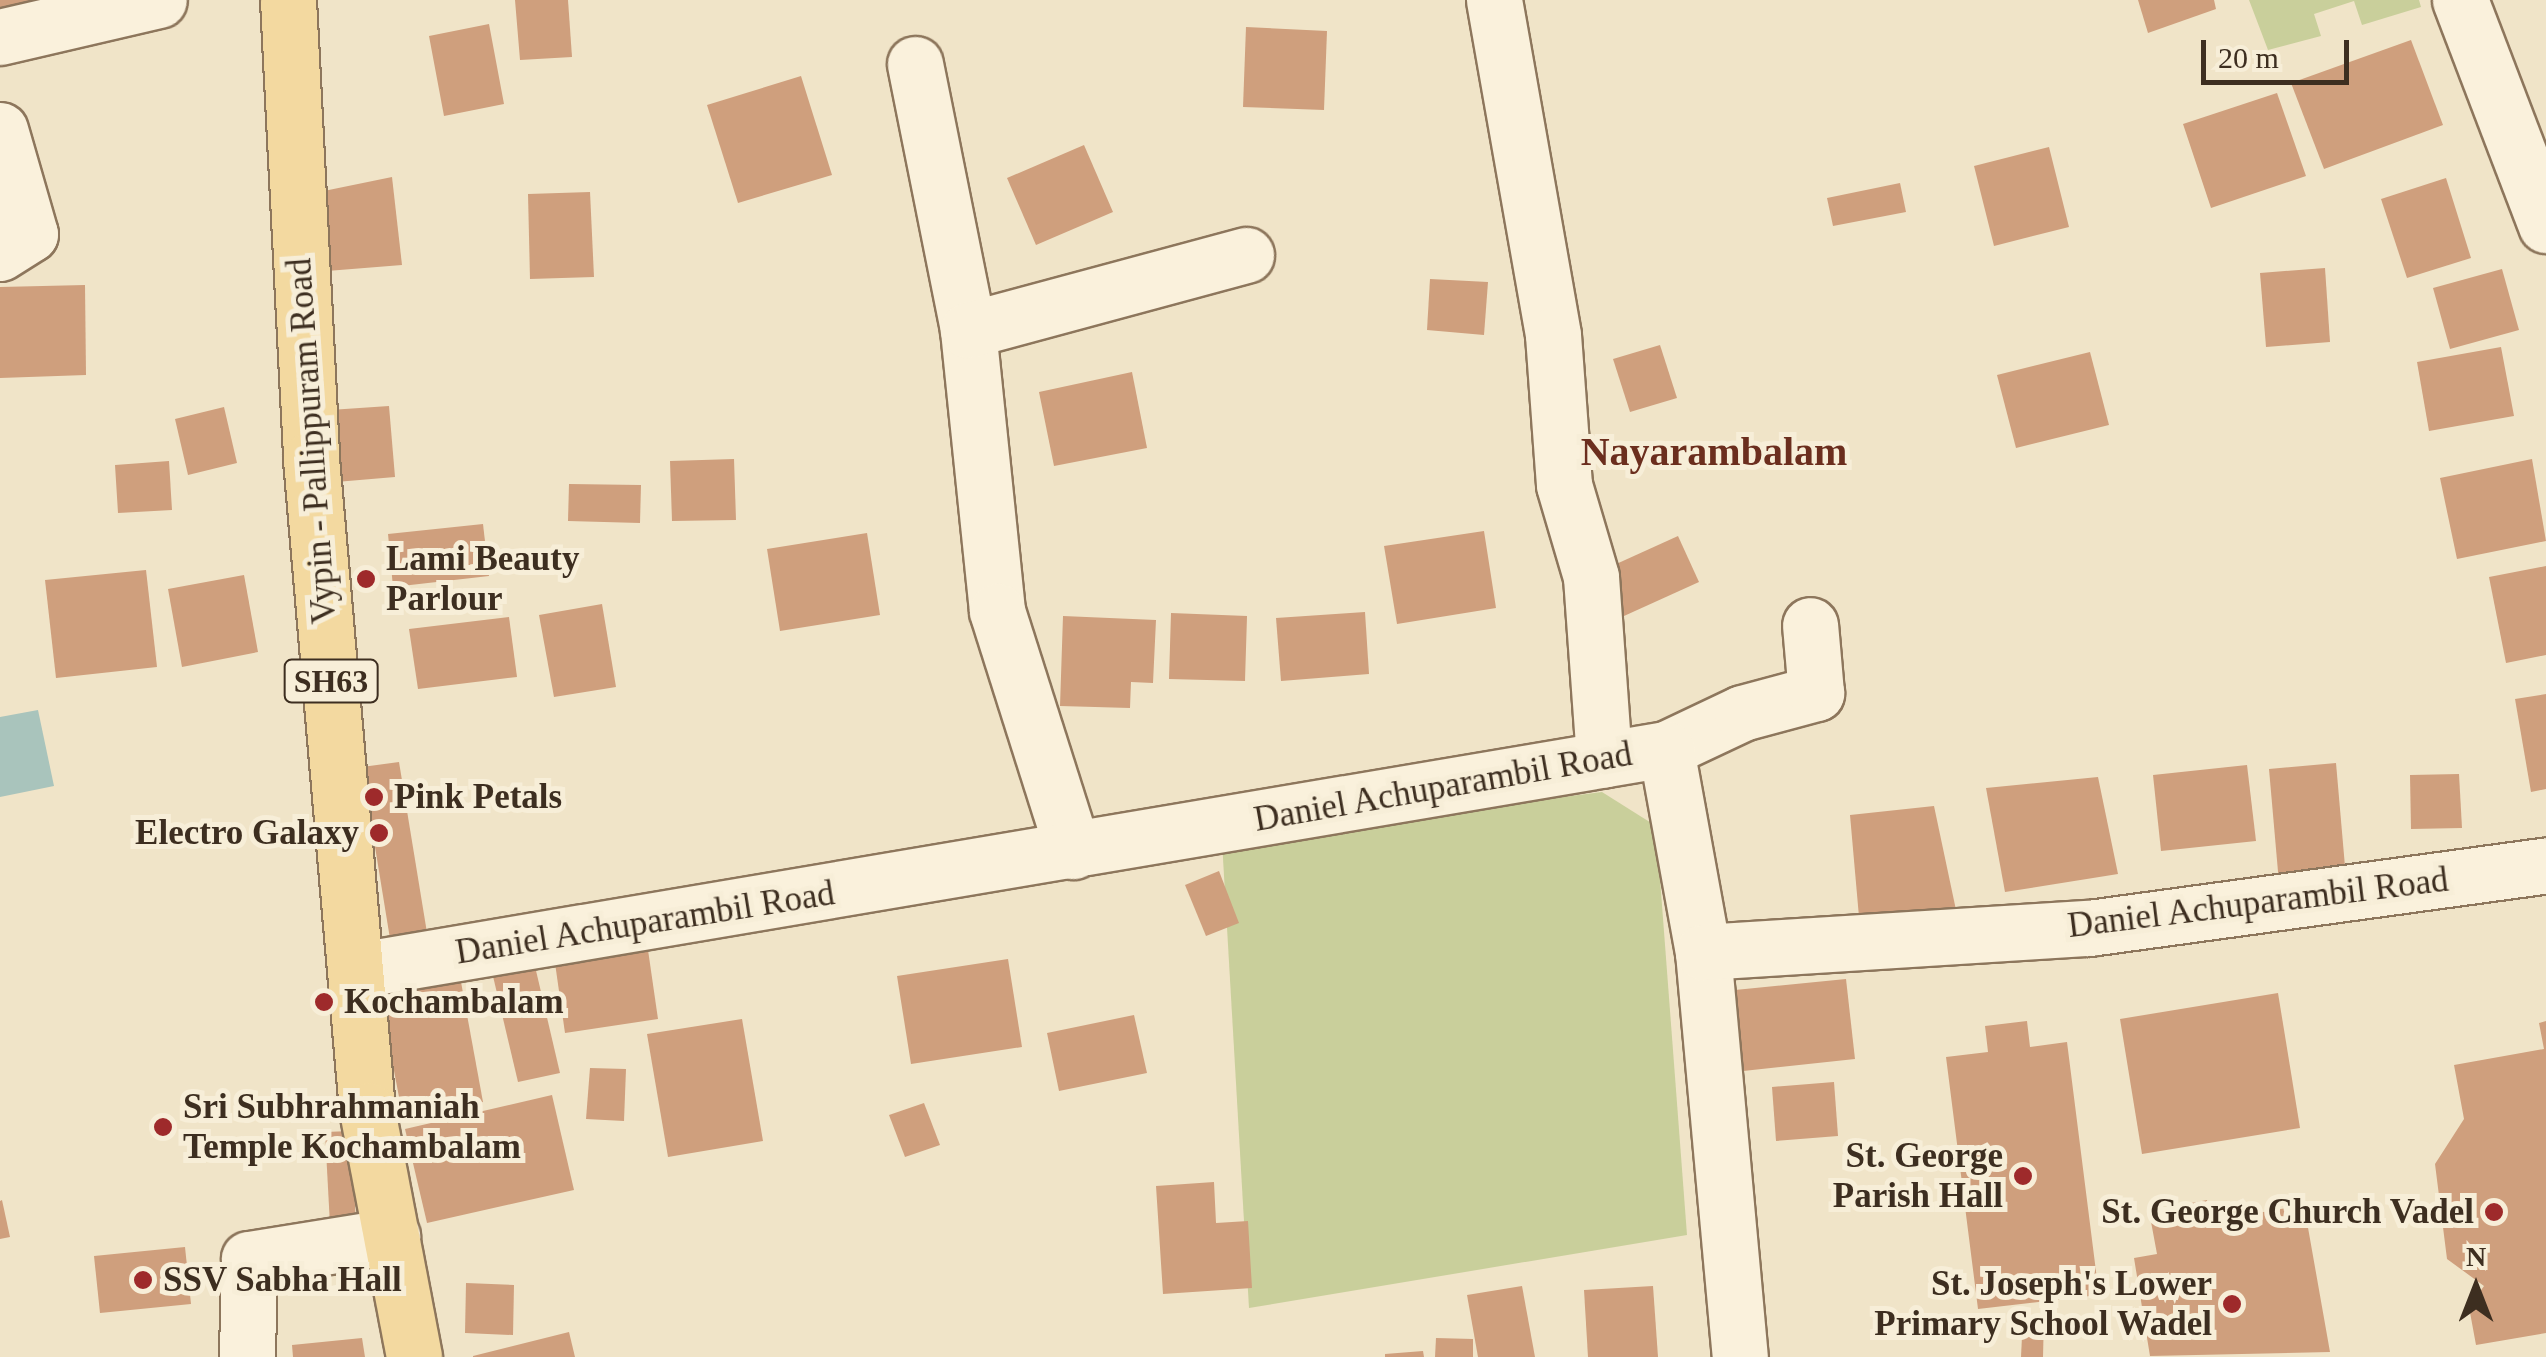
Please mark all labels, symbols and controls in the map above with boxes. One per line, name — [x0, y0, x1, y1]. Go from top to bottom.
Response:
scale bar — [2206, 20, 2354, 82]
text: 20 m — [2218, 41, 2279, 74]
street label: Vypin - Pallippuram Road — [278, 257, 346, 625]
district label: Nayarambalam — [1581, 428, 1847, 476]
place label: Lami Beauty Parlour — [386, 538, 579, 620]
marker: Lami Beauty Parlour — [355, 568, 377, 590]
road number: SH63 — [284, 654, 378, 708]
street label: Daniel Achuparambil Road — [1250, 733, 1636, 841]
place label: Pink Petals — [394, 776, 562, 818]
marker: Pink Petals — [363, 786, 385, 808]
place label: Electro Galaxy — [135, 812, 359, 854]
marker: Electro Galaxy — [368, 822, 390, 844]
street label: Daniel Achuparambil Road — [2064, 859, 2452, 947]
street label: Daniel Achuparambil Road — [452, 872, 838, 974]
place label: Kochambalam — [344, 981, 564, 1023]
marker: Kochambalam — [313, 991, 335, 1013]
place label: Sri Subhrahmaniah Temple Kochambalam — [183, 1086, 521, 1168]
marker: Sri Subhrahmaniah Temple Kochambalam — [152, 1116, 174, 1138]
place label: St. George Parish Hall — [1833, 1135, 2003, 1217]
marker: St. George Parish Hall — [2012, 1165, 2034, 1187]
place label: St. George Church Vadel — [2101, 1191, 2474, 1233]
marker: St. George Church Vadel — [2483, 1201, 2505, 1223]
north arrow — [2426, 1237, 2526, 1337]
text: N — [2466, 1241, 2486, 1272]
place label: SSV Sabha Hall — [163, 1259, 402, 1301]
place label: St. Joseph's Lower Primary School Wadel — [1874, 1263, 2212, 1345]
marker: SSV Sabha Hall — [132, 1269, 154, 1291]
marker: St. Joseph's Lower Primary School Wadel — [2221, 1293, 2243, 1315]

